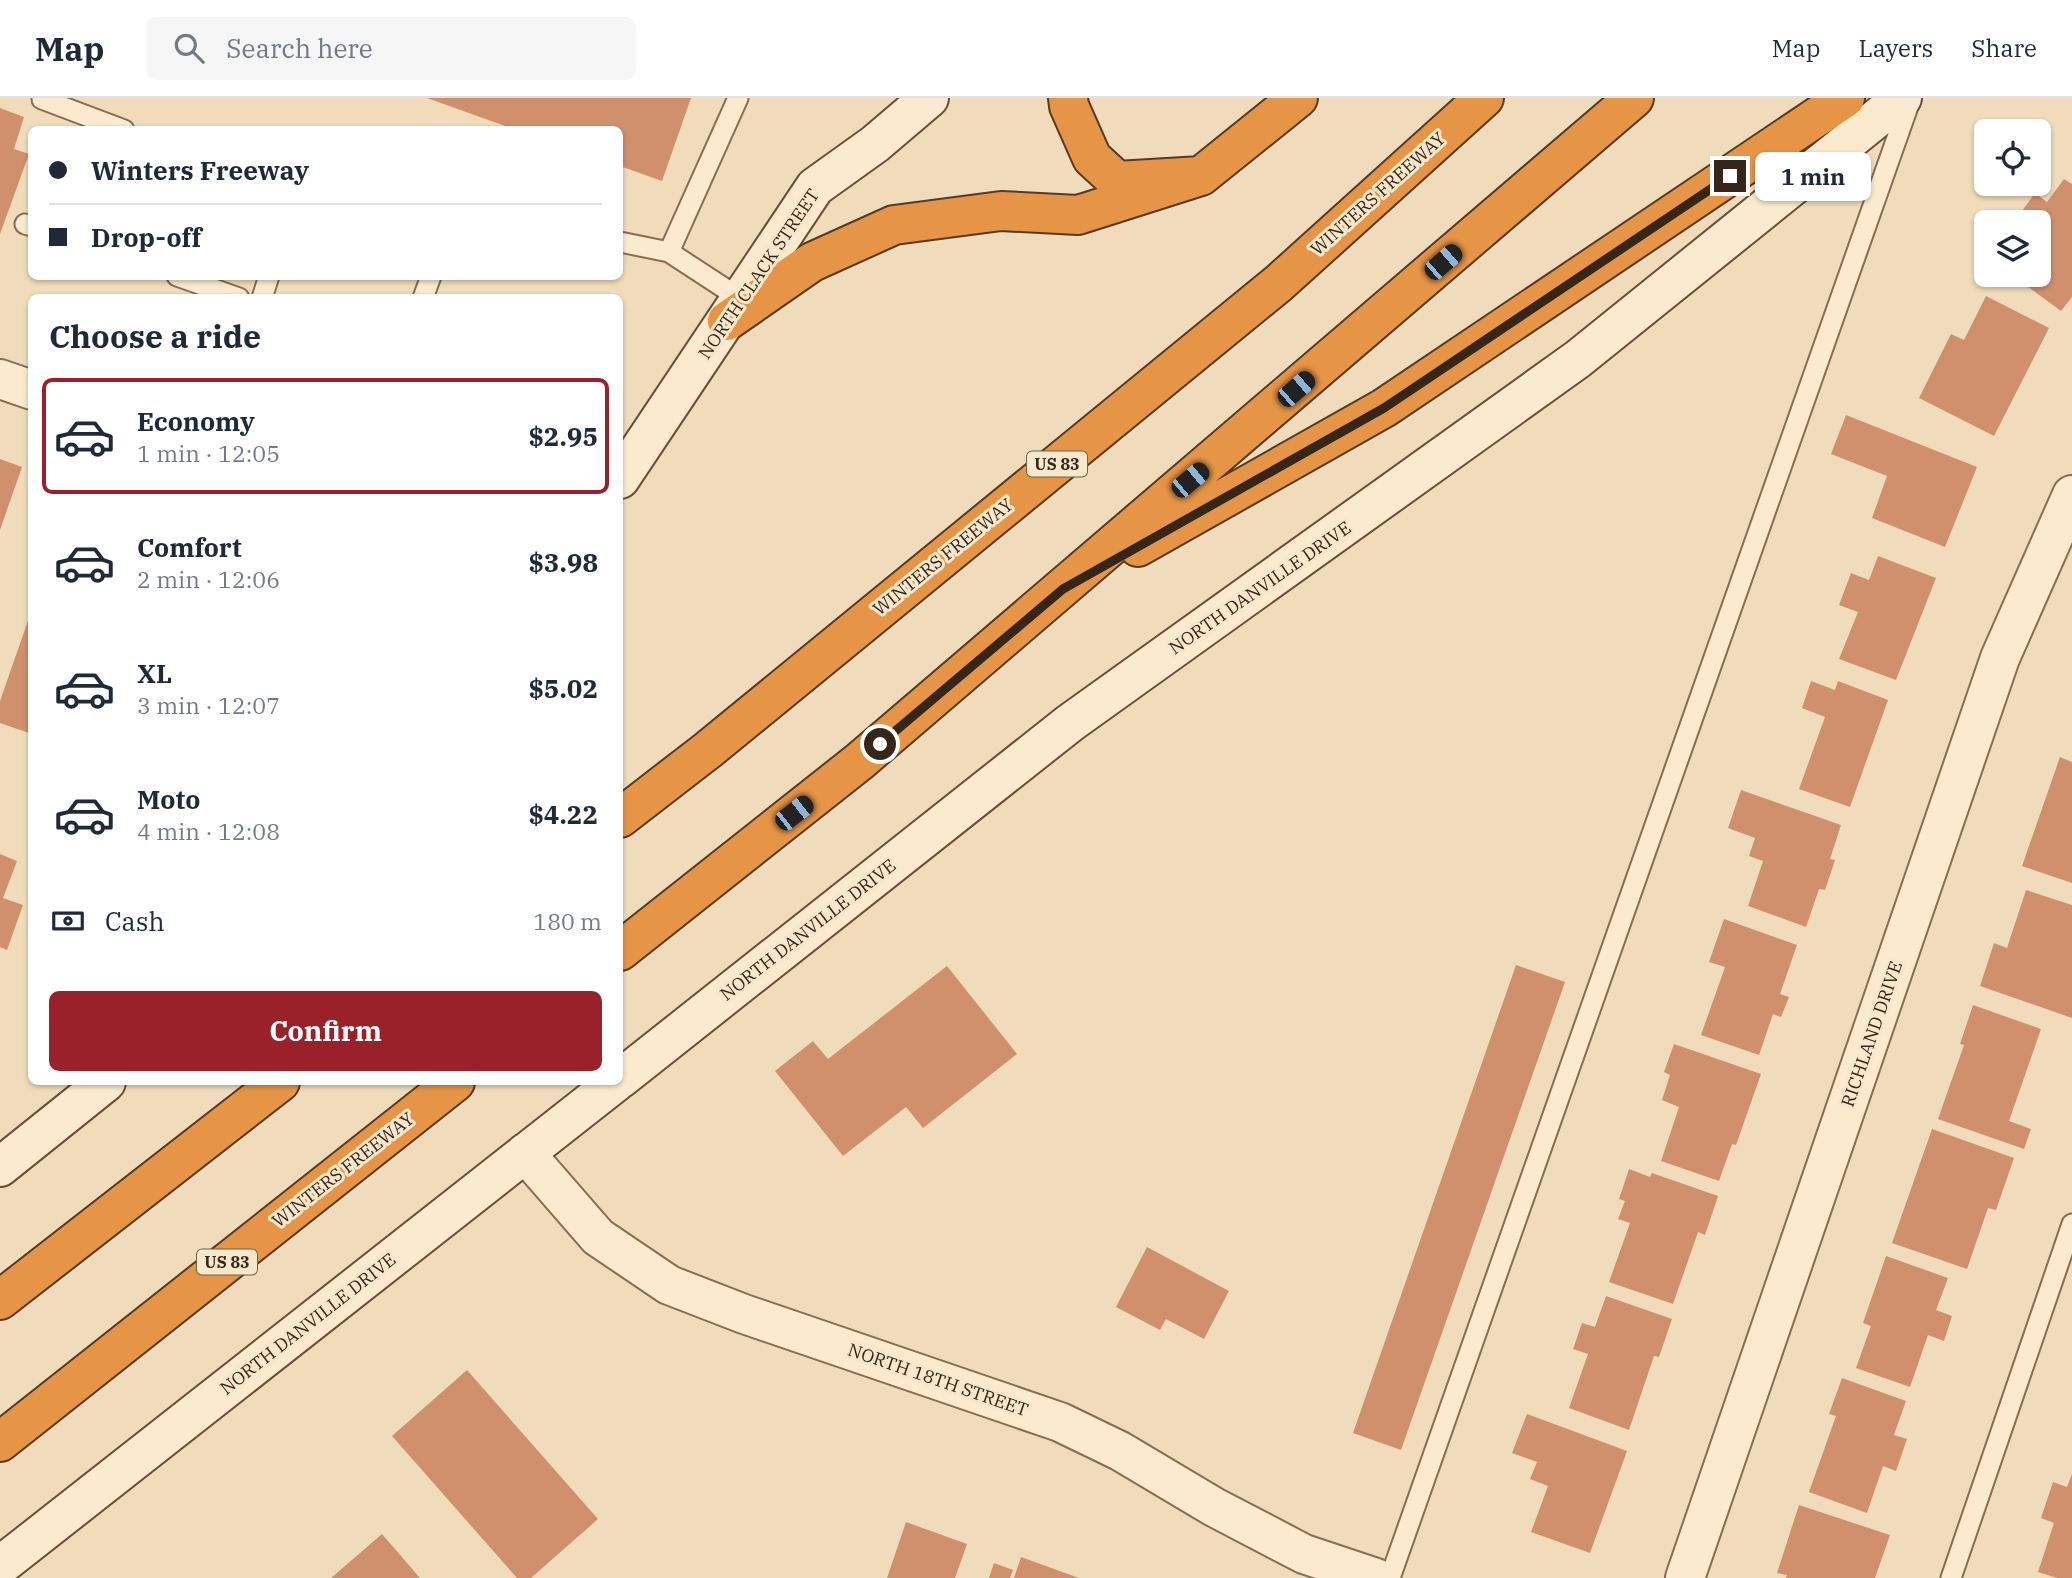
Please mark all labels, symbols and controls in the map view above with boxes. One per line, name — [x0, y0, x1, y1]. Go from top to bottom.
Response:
search box — [146, 17, 636, 80]
text: Map — [35, 27, 104, 70]
icon: search — [170, 29, 208, 67]
text: Search here — [226, 31, 373, 65]
text: Map — [1772, 32, 1820, 64]
text: Layers — [1858, 32, 1933, 64]
text: Share — [1971, 32, 2037, 64]
map controls — [1974, 119, 2051, 287]
button: locate — [1974, 119, 2051, 196]
street label: WINTERS FREEWAY — [1305, 127, 1450, 260]
callout: 1 min — [1754, 152, 1870, 200]
text: Winters Freeway — [91, 153, 309, 187]
route end — [1714, 160, 1746, 192]
text: 1 min — [1781, 161, 1845, 191]
street label: NORTH CLACK STREET — [693, 184, 824, 363]
button: layers — [1974, 210, 2051, 287]
text: Drop-off — [91, 220, 202, 254]
car — [1421, 240, 1466, 284]
text: Choose a ride — [49, 315, 261, 357]
car — [1274, 367, 1319, 411]
text: Economy — [137, 404, 255, 438]
icon: car — [53, 405, 116, 468]
text: $2.95 — [528, 419, 598, 453]
text: 1 min · 12:05 — [137, 438, 280, 468]
road number: US 83 — [1027, 452, 1087, 476]
car — [1168, 458, 1213, 502]
street label: WINTERS FREEWAY — [868, 493, 1018, 620]
street label: NORTH DANVILLE DRIVE — [1164, 516, 1355, 659]
text: Comfort — [137, 530, 242, 564]
icon: car — [53, 531, 116, 594]
text: $3.98 — [528, 545, 598, 579]
text: 2 min · 12:06 — [137, 564, 280, 594]
text: XL — [137, 656, 172, 690]
icon: car — [53, 657, 116, 720]
text: $5.02 — [528, 671, 598, 705]
text: 3 min · 12:07 — [137, 690, 280, 720]
route start — [864, 728, 896, 760]
text: Moto — [137, 782, 200, 816]
icon: car — [53, 783, 116, 846]
car — [771, 792, 818, 834]
text: $4.22 — [528, 797, 598, 831]
text: 4 min · 12:08 — [137, 816, 280, 846]
street label: NORTH DANVILLE DRIVE — [715, 854, 900, 1005]
icon: cash — [49, 902, 87, 940]
text: Cash — [105, 904, 165, 938]
text: 180 m — [533, 906, 602, 936]
street label: RICHLAND DRIVE — [1836, 958, 1907, 1110]
button: Confirm — [49, 991, 602, 1071]
street label: WINTERS FREEWAY — [267, 1107, 419, 1232]
street label: NORTH DANVILLE DRIVE — [215, 1248, 400, 1399]
road number: US 83 — [197, 1250, 257, 1274]
street label: NORTH 18TH STREET — [845, 1338, 1032, 1421]

